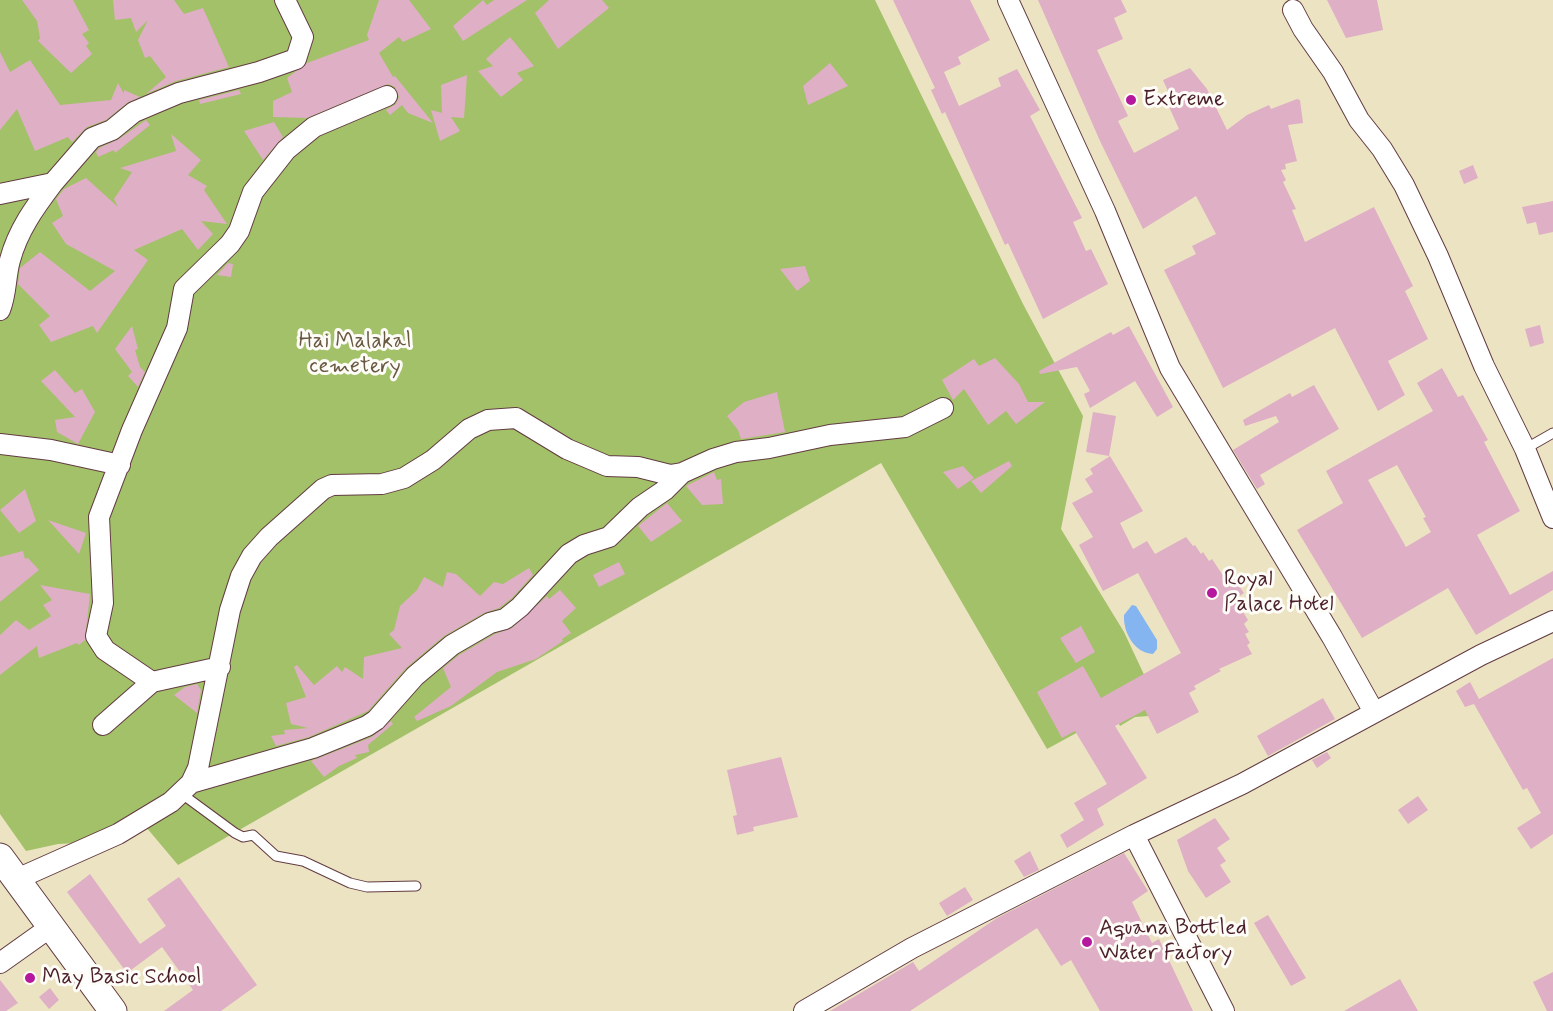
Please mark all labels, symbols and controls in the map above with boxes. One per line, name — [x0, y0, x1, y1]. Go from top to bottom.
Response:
place label: Extreme — [1143, 87, 1224, 113]
marker: Extreme — [1124, 93, 1138, 107]
park label: Hai Malakal cemetery — [298, 329, 412, 380]
place label: Royal Palace Hotel — [1224, 567, 1334, 618]
marker: Royal Palace Hotel — [1205, 586, 1219, 600]
place label: Aquana Bottled Water Factory — [1099, 916, 1247, 968]
marker: Aquana Bottled Water Factory — [1080, 935, 1094, 949]
place label: May Basic School — [42, 965, 202, 991]
marker: May Basic School — [23, 971, 37, 985]

